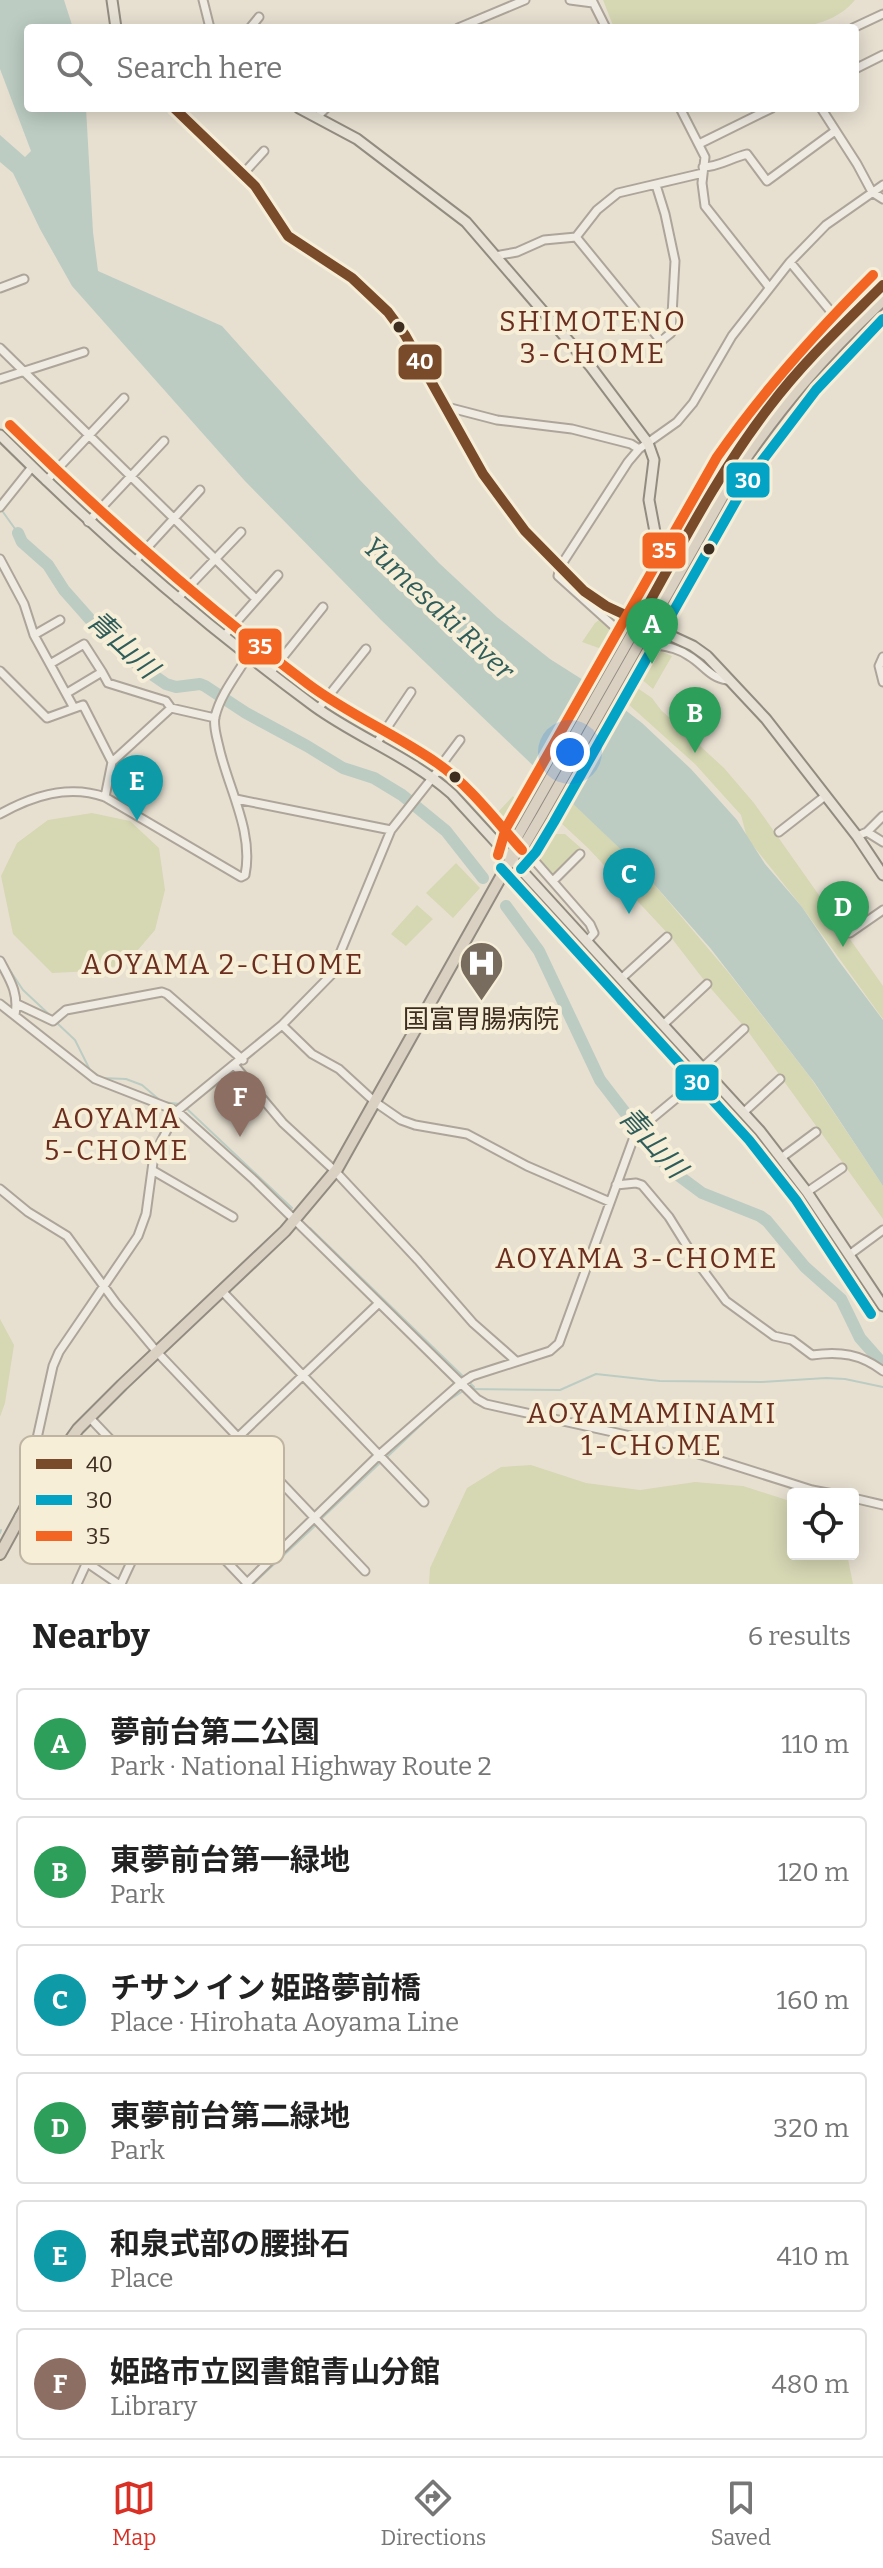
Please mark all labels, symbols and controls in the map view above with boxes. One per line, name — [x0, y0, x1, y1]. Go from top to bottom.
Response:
search box — [24, 24, 859, 112]
icon: search — [52, 46, 96, 90]
text: Search here — [116, 50, 283, 86]
district label: SHIMOTENO 3-CHOME — [499, 305, 687, 370]
unlabelled marker — [391, 319, 407, 335]
line badge: 40 — [397, 343, 443, 381]
text: 40 — [406, 348, 434, 375]
line badge: 30 — [725, 461, 771, 499]
text: 30 — [735, 467, 761, 494]
water label: Yumesaki River — [356, 530, 522, 688]
line badge: 35 — [641, 531, 687, 570]
text: 35 — [652, 537, 676, 564]
unlabelled marker — [701, 541, 717, 557]
pin: A — [626, 598, 678, 664]
water label: 青山川 — [81, 604, 167, 687]
line badge: 35 — [237, 627, 283, 666]
text: 35 — [248, 633, 272, 660]
pin: B — [669, 687, 721, 753]
your location — [550, 732, 590, 772]
pin: E — [111, 755, 163, 821]
unlabelled marker — [447, 769, 463, 785]
pin: C — [603, 848, 655, 914]
pin: D — [817, 881, 869, 947]
hospital icon: 国富胃腸病院 — [457, 940, 505, 1003]
district label: AOYAMA 2-CHOME — [82, 948, 364, 981]
place label: 国富胃腸病院 — [403, 1004, 559, 1035]
line badge: 30 — [674, 1063, 720, 1102]
text: 30 — [684, 1069, 710, 1096]
pin: F — [214, 1071, 266, 1137]
water label: 青山川 — [612, 1100, 695, 1187]
district label: AOYAMA 5-CHOME — [44, 1102, 190, 1167]
district label: AOYAMA 3-CHOME — [495, 1242, 779, 1275]
district label: AOYAMAMINAMI 1-CHOME — [527, 1397, 777, 1462]
legend — [20, 1436, 284, 1564]
text: 40 — [86, 1451, 113, 1478]
text: 30 — [86, 1487, 113, 1514]
map controls — [787, 1488, 859, 1560]
button: locate — [787, 1488, 859, 1560]
text: 35 — [86, 1523, 110, 1550]
text: Nearby — [32, 1616, 150, 1657]
text: 6 results — [748, 1621, 851, 1652]
text: 夢前台第二公園 — [110, 1714, 320, 1750]
text: A — [51, 1729, 69, 1760]
text: 110 m — [781, 1729, 849, 1760]
text: Park · National Highway Route 2 — [110, 1751, 492, 1782]
text: 東夢前台第一緑地 — [110, 1842, 350, 1878]
text: B — [52, 1857, 68, 1888]
text: 120 m — [778, 1857, 849, 1888]
text: Park — [110, 1879, 165, 1910]
text: チサン イン 姫路夢前橋 — [110, 1970, 421, 2006]
text: C — [52, 1985, 68, 2016]
text: 160 m — [777, 1985, 849, 2016]
text: Place · Hirohata Aoyama Line — [110, 2007, 459, 2038]
text: 東夢前台第二緑地 — [110, 2098, 350, 2134]
text: D — [51, 2113, 69, 2144]
text: 320 m — [773, 2113, 849, 2144]
text: Park — [110, 2135, 165, 2166]
text: 和泉式部の腰掛石 — [110, 2226, 350, 2262]
text: E — [52, 2241, 68, 2272]
text: 410 m — [777, 2241, 849, 2272]
text: Place — [110, 2263, 174, 2294]
text: 姫路市立図書館青山分館 — [110, 2354, 440, 2390]
text: F — [53, 2369, 67, 2400]
text: 480 m — [772, 2369, 849, 2400]
text: Library — [110, 2391, 197, 2422]
tab: Map — [112, 2476, 156, 2551]
tab: Directions — [381, 2476, 486, 2551]
tab: Saved — [711, 2476, 771, 2551]

